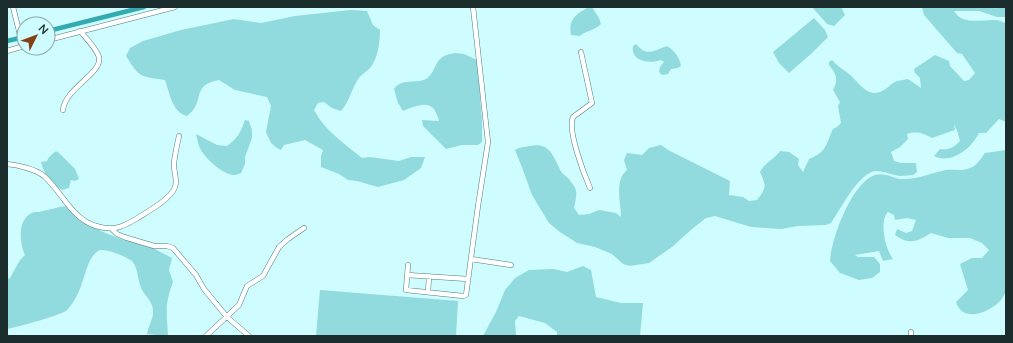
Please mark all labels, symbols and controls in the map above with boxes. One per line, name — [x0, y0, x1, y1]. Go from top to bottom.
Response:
north arrow — [16, 16, 56, 56]
text: N — [36, 21, 51, 36]

